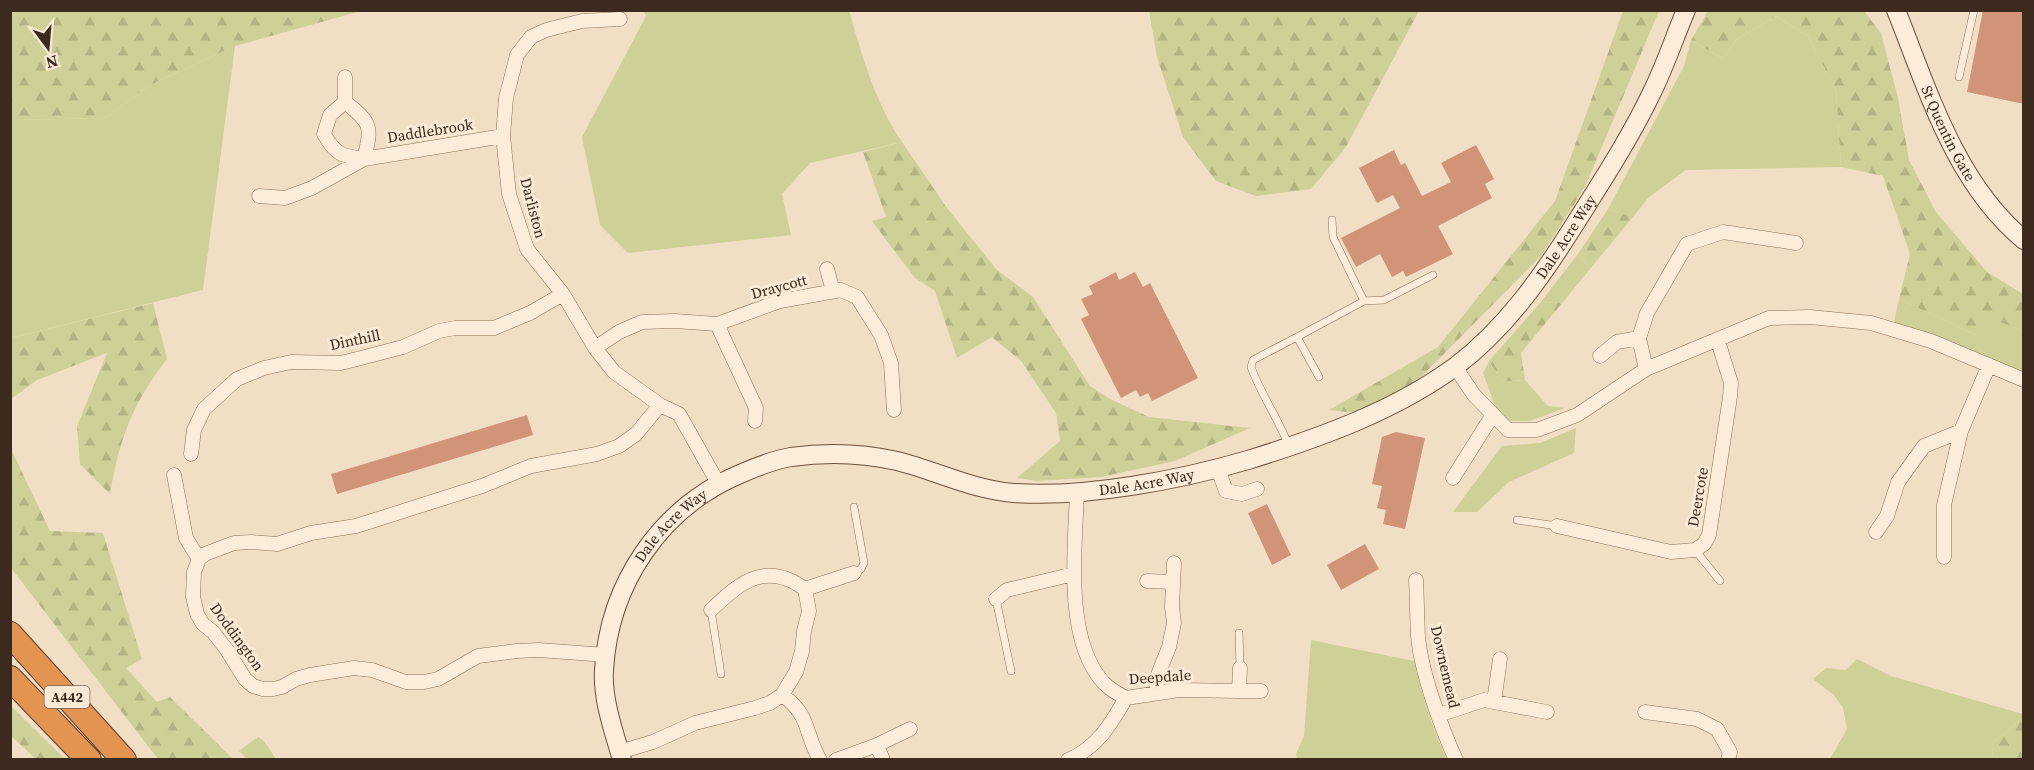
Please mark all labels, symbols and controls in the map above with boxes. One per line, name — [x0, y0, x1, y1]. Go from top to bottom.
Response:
north arrow — [18, 18, 78, 78]
text: N — [43, 50, 61, 75]
street label: St Quentin Gate — [1916, 82, 1981, 185]
street label: Daddlebrook — [385, 113, 475, 148]
street label: Darliston — [515, 175, 552, 241]
street label: Dale Acre Way — [1531, 190, 1601, 283]
street label: Draycott — [749, 269, 809, 304]
street label: Dinthill — [328, 324, 383, 355]
street label: Dale Acre Way — [1098, 463, 1196, 500]
street label: Deercote — [1682, 465, 1713, 528]
street label: Dale Acre Way — [629, 483, 711, 566]
street label: Doddington — [206, 598, 269, 675]
street label: Downemead — [1426, 623, 1465, 711]
street label: Deepdale — [1128, 664, 1192, 689]
road number: A442 — [44, 686, 90, 708]

